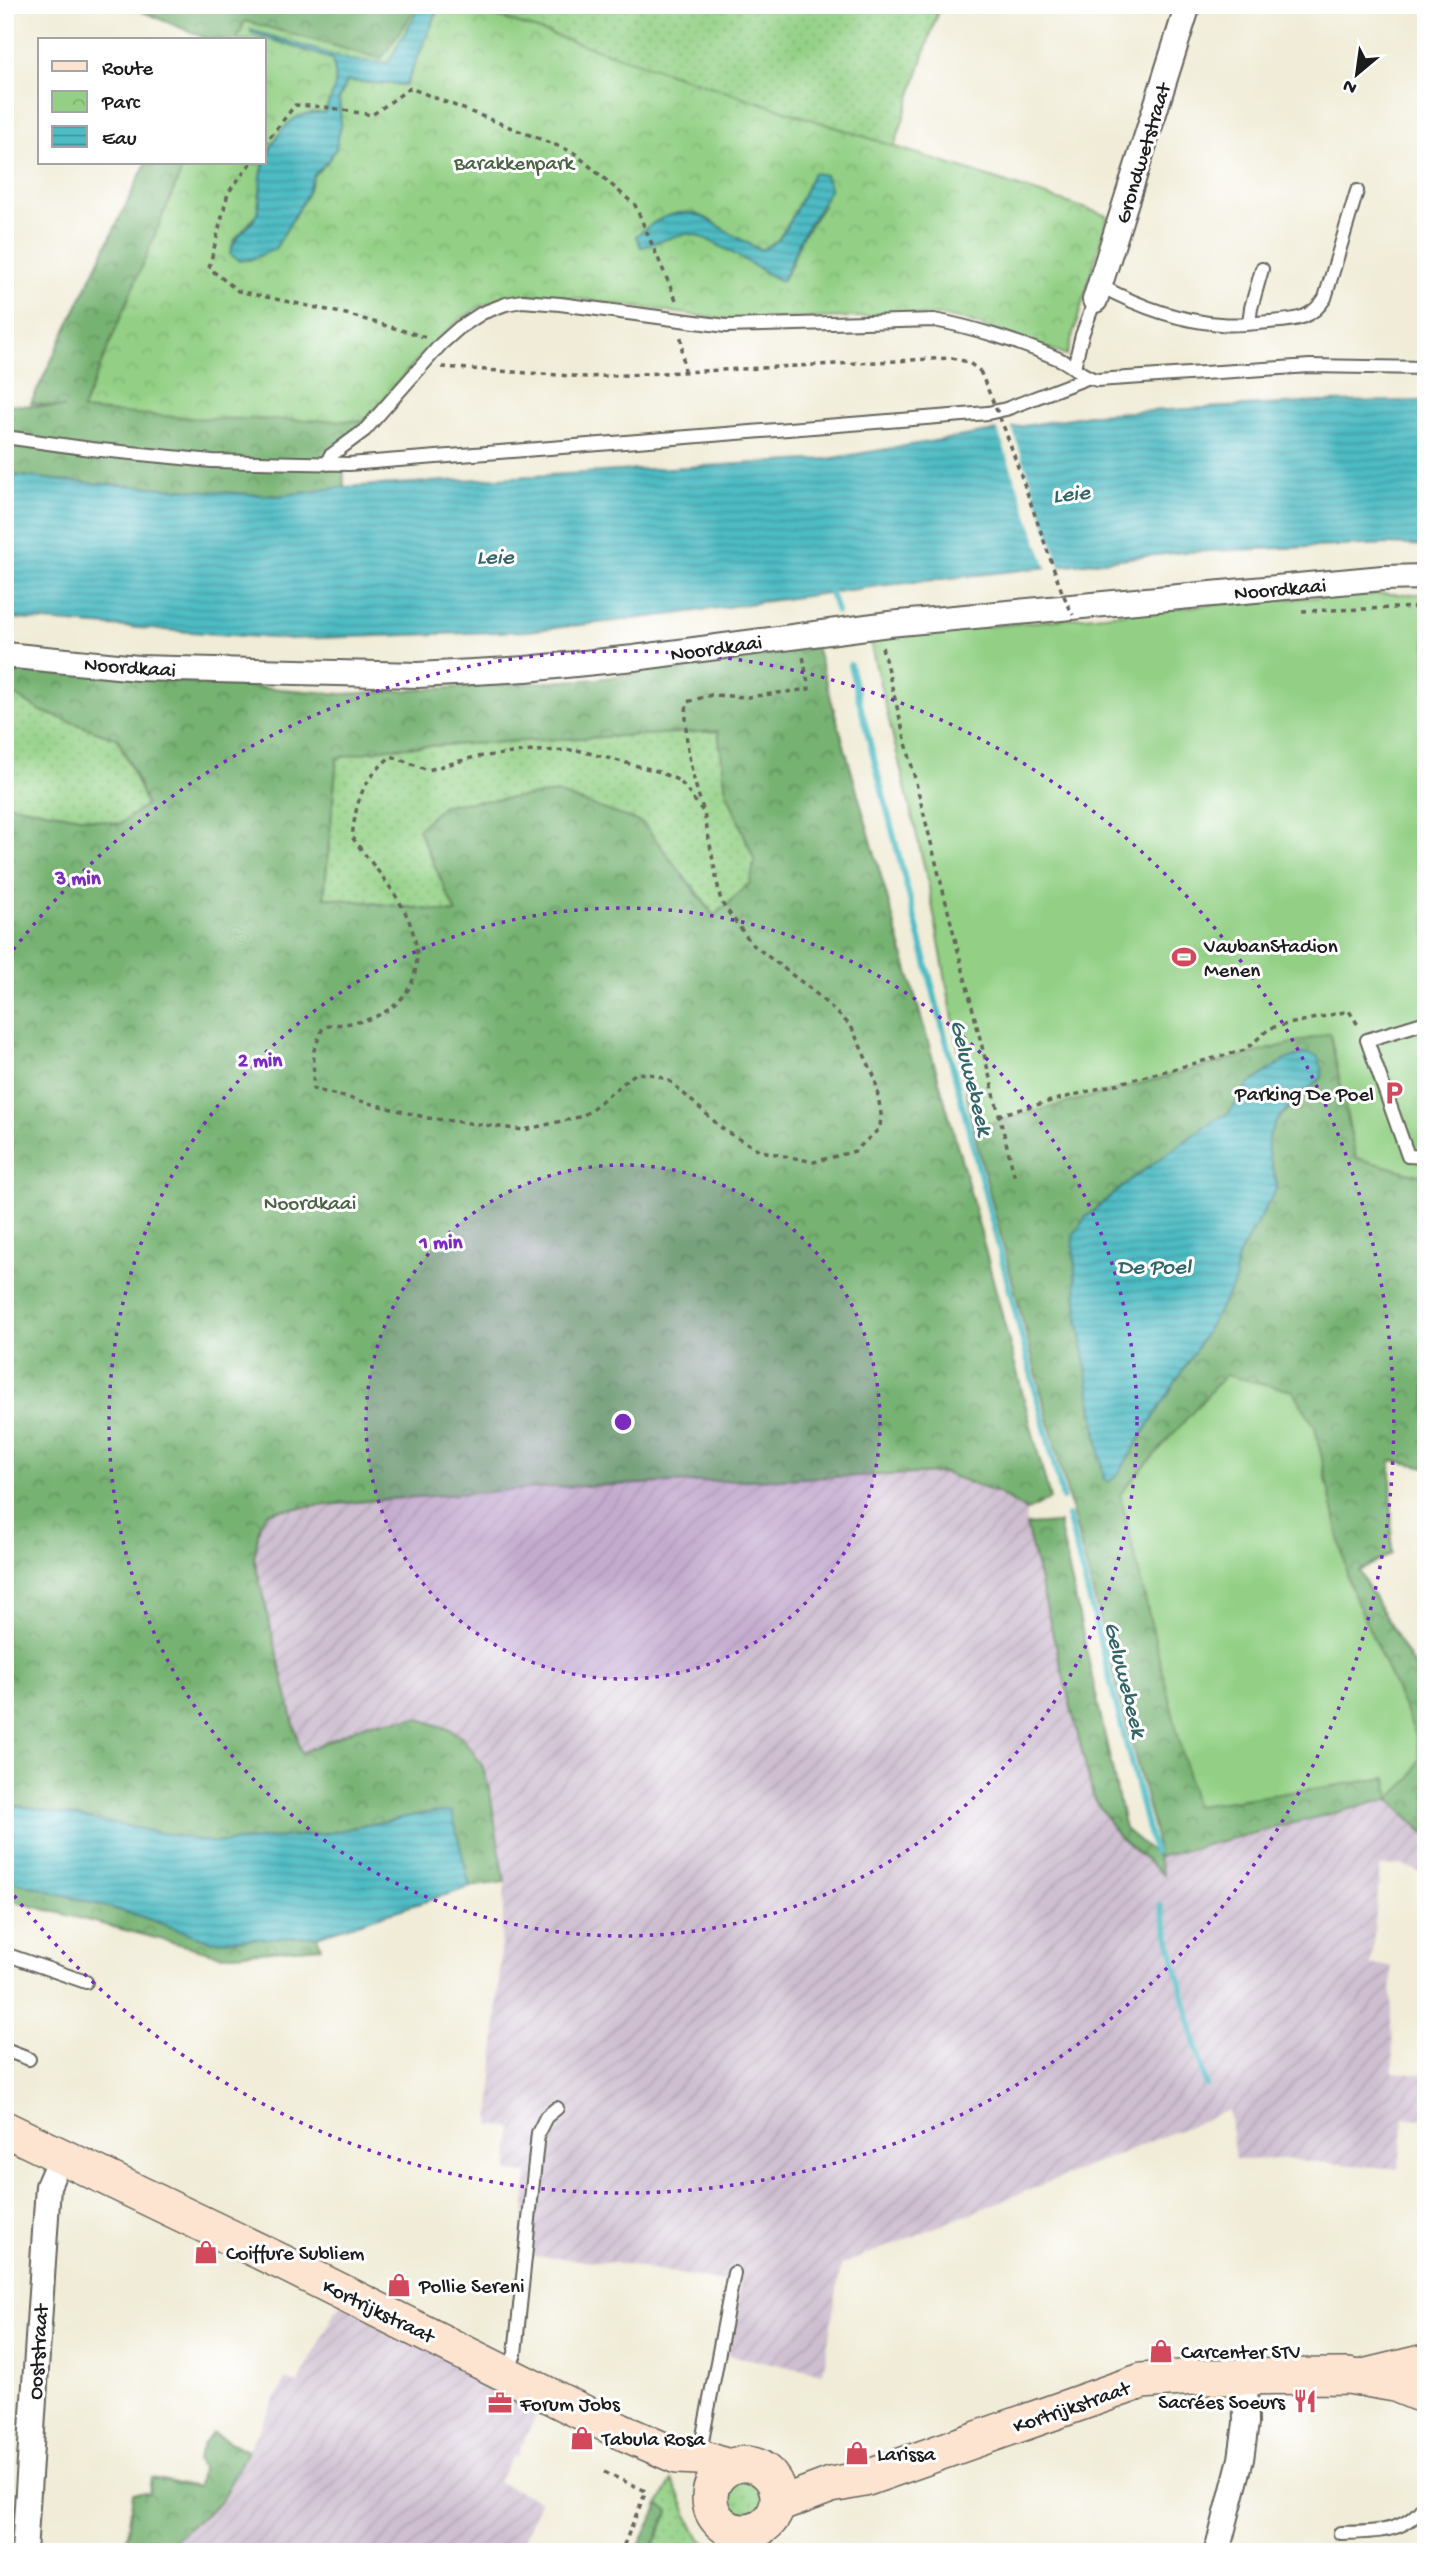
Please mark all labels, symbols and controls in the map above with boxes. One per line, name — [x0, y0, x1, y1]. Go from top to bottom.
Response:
legend — [38, 38, 266, 164]
north arrow — [1322, 38, 1392, 108]
text: Route — [102, 58, 154, 83]
text: N — [1339, 73, 1361, 99]
street label: Grondwetstraat — [1112, 79, 1179, 227]
text: Parc — [101, 92, 141, 117]
text: Eau — [102, 128, 137, 153]
park label: Barakkenpark — [453, 153, 577, 178]
water label: Leie — [1051, 480, 1092, 511]
water label: Leie — [476, 545, 515, 572]
street label: Noordkaai — [1233, 575, 1327, 608]
street label: Noordkaai — [669, 632, 764, 669]
street label: Noordkaai — [83, 654, 177, 685]
text: 3 min — [54, 868, 102, 893]
place label: VaubanStadion Menen — [1203, 936, 1338, 985]
sports icon: VaubanStadion Menen — [1170, 943, 1198, 971]
water label: Geluwebeek — [942, 1017, 998, 1141]
text: 2 min — [238, 1050, 283, 1075]
parking icon: Parking De Poel — [1380, 1079, 1408, 1107]
place label: Parking De Poel — [1234, 1084, 1374, 1109]
park label: Noordkaai — [264, 1193, 356, 1218]
text: 1 min — [419, 1232, 463, 1257]
water label: De Poel — [1117, 1255, 1193, 1282]
centre of rings — [611, 1410, 635, 1434]
water label: Geluwebeek — [1096, 1619, 1152, 1743]
shop icon: Coiffure Subliem — [192, 2238, 220, 2266]
place label: Coiffure Subliem — [226, 2243, 364, 2268]
shop icon: Pollie Sereni — [385, 2271, 413, 2299]
street label: Kortrijkstraat — [317, 2275, 440, 2352]
place label: Pollie Sereni — [418, 2276, 524, 2301]
street label: Ooststraat — [25, 2301, 56, 2401]
shop icon: Carcenter STV — [1147, 2337, 1175, 2365]
place label: Carcenter STV — [1181, 2342, 1301, 2367]
street label: Kortrijkstraat — [1011, 2377, 1136, 2441]
restaurant icon: Sacrées Soeurs — [1291, 2387, 1319, 2415]
office icon: Forum Jobs — [486, 2389, 514, 2417]
place label: Sacrées Soeurs — [1158, 2392, 1286, 2417]
place label: Forum Jobs — [519, 2394, 621, 2419]
shop icon: Tabula Rosa — [568, 2424, 596, 2452]
place label: Tabula Rosa — [601, 2429, 707, 2454]
shop icon: Larissa — [843, 2439, 871, 2467]
place label: Larissa — [877, 2444, 937, 2469]

